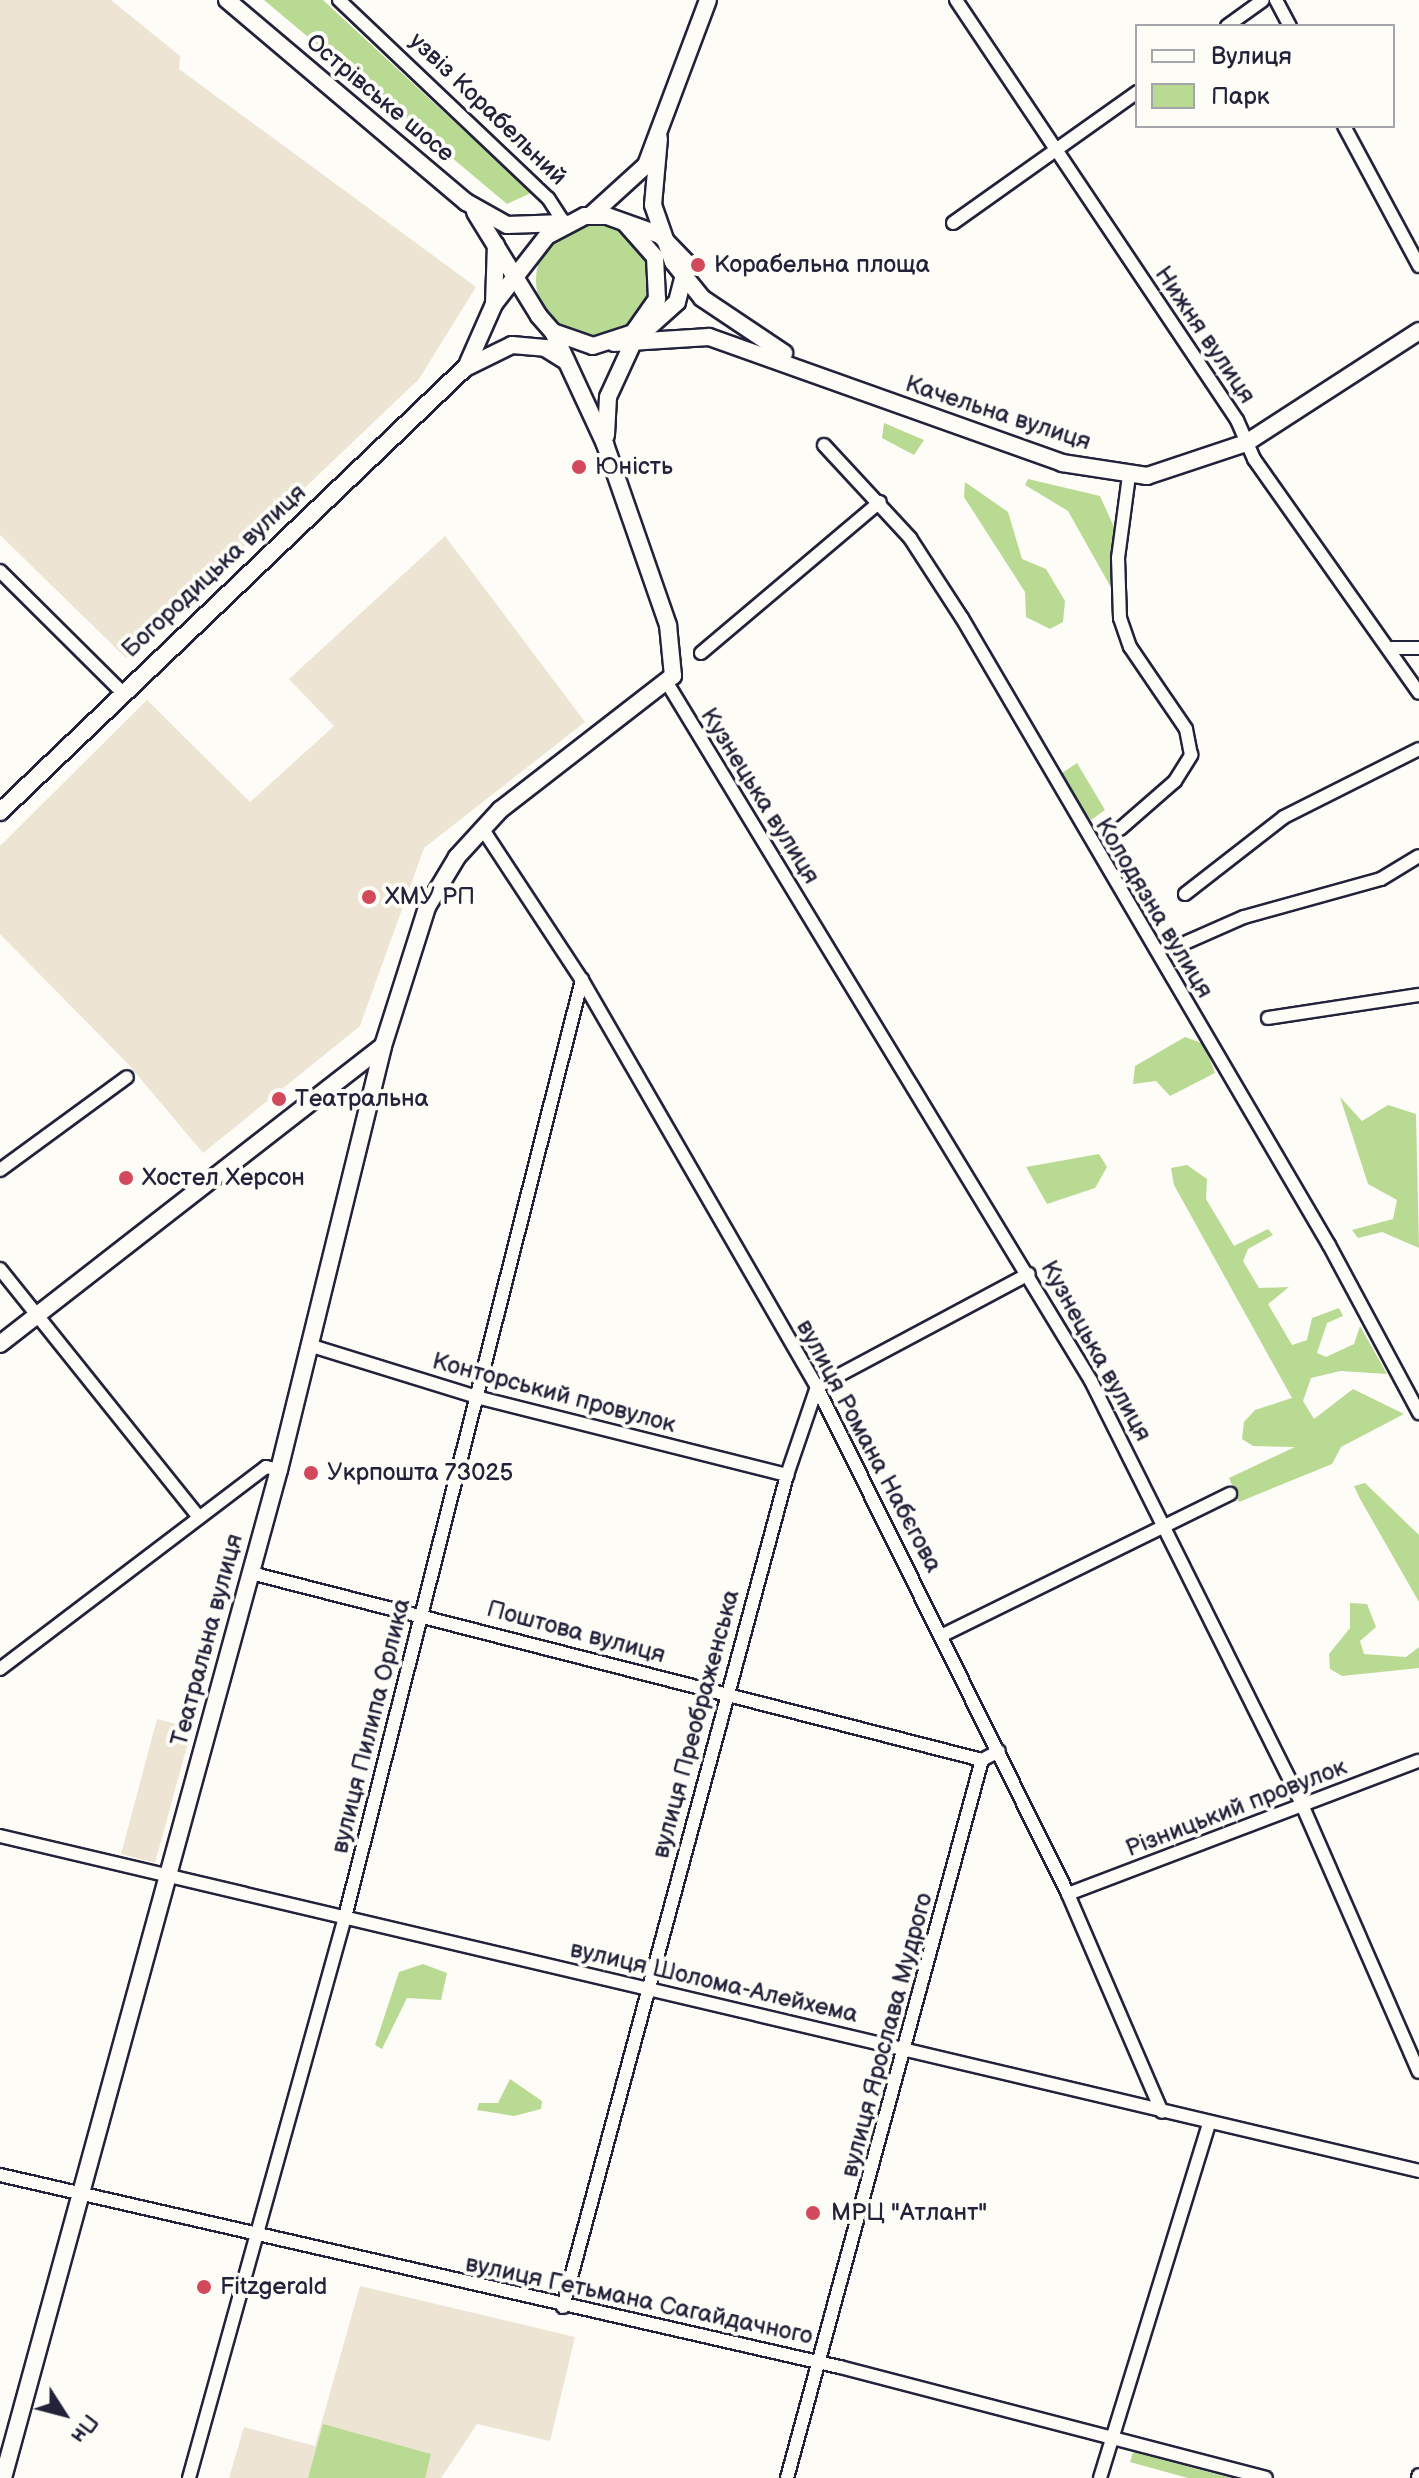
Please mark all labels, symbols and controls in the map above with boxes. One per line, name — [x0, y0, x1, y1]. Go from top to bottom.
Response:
legend — [1135, 24, 1395, 128]
street label: узвіз Корабельний — [403, 27, 573, 191]
street label: Острівське шосе — [300, 28, 460, 168]
text: Вулиця — [1211, 42, 1292, 71]
text: Парк — [1211, 82, 1269, 111]
place label: Корабельна площа — [714, 251, 930, 279]
marker: Корабельна площа — [689, 256, 707, 274]
street label: Нижня вулиця — [1148, 261, 1262, 409]
street label: Качельна вулиця — [902, 369, 1094, 457]
place label: Юність — [595, 453, 673, 481]
marker: Юність — [570, 458, 588, 476]
street label: Богородицька вулиця — [116, 478, 312, 664]
street label: Кузнецька вулиця — [694, 703, 826, 889]
street label: Колодязна вулиця — [1089, 813, 1219, 1003]
place label: ХМУ РП — [385, 883, 475, 911]
marker: ХМУ РП — [360, 888, 378, 906]
place label: Театральна — [295, 1085, 429, 1113]
marker: Театральна — [270, 1090, 288, 1108]
place label: Хостел Херсон — [142, 1164, 305, 1192]
marker: Хостел Херсон — [117, 1169, 135, 1187]
street label: Кузнецька вулиця — [1034, 1256, 1158, 1446]
street label: вулиця Романа Набєгова — [790, 1315, 948, 1577]
street label: Конторський провулок — [429, 1347, 679, 1439]
place label: Укрпошта 73025 — [327, 1459, 514, 1487]
marker: Укрпошта 73025 — [302, 1464, 320, 1482]
street label: Театральна вулиця — [165, 1531, 249, 1749]
street label: вулиця Преображенська — [646, 1587, 746, 1861]
street label: Поштова вулиця — [484, 1594, 668, 1670]
street label: вулиця Пилипа Орлика — [325, 1596, 417, 1856]
street label: Різницький провулок — [1121, 1753, 1351, 1863]
street label: вулиця Ярослава Мудрого — [835, 1890, 939, 2180]
street label: вулиця Шолома-Алейхема — [567, 1935, 861, 2029]
place label: МРЦ "Атлант" — [831, 2199, 987, 2227]
marker: МРЦ "Атлант" — [802, 2202, 824, 2224]
street label: вулиця Гетьмана Сагайдачного — [463, 2249, 815, 2351]
place label: Fitzgerald — [220, 2273, 327, 2301]
marker: Fitzgerald — [195, 2278, 213, 2296]
north arrow — [24, 2374, 104, 2454]
text: Пн — [64, 2409, 103, 2448]

